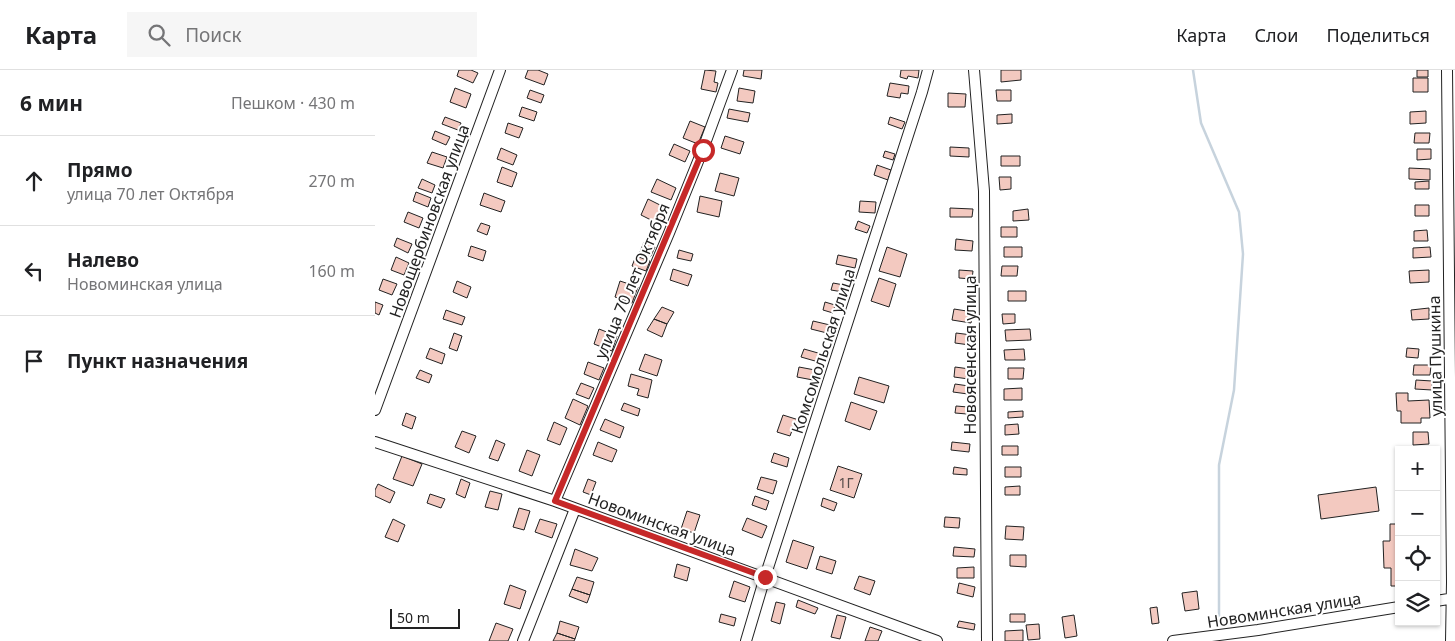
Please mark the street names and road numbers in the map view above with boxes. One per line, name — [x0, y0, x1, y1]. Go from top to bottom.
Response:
street label: Новощербиновская улица — [384, 121, 474, 321]
street label: улица 70 лет Октября — [589, 200, 675, 362]
street label: Комсомольская улица — [786, 266, 860, 436]
street label: Новоясенская улица — [959, 275, 981, 435]
street label: улица Пушкина — [1423, 295, 1447, 417]
street label: Новоминская улица — [585, 487, 739, 561]
street label: Новоминская улица — [1205, 587, 1363, 633]

